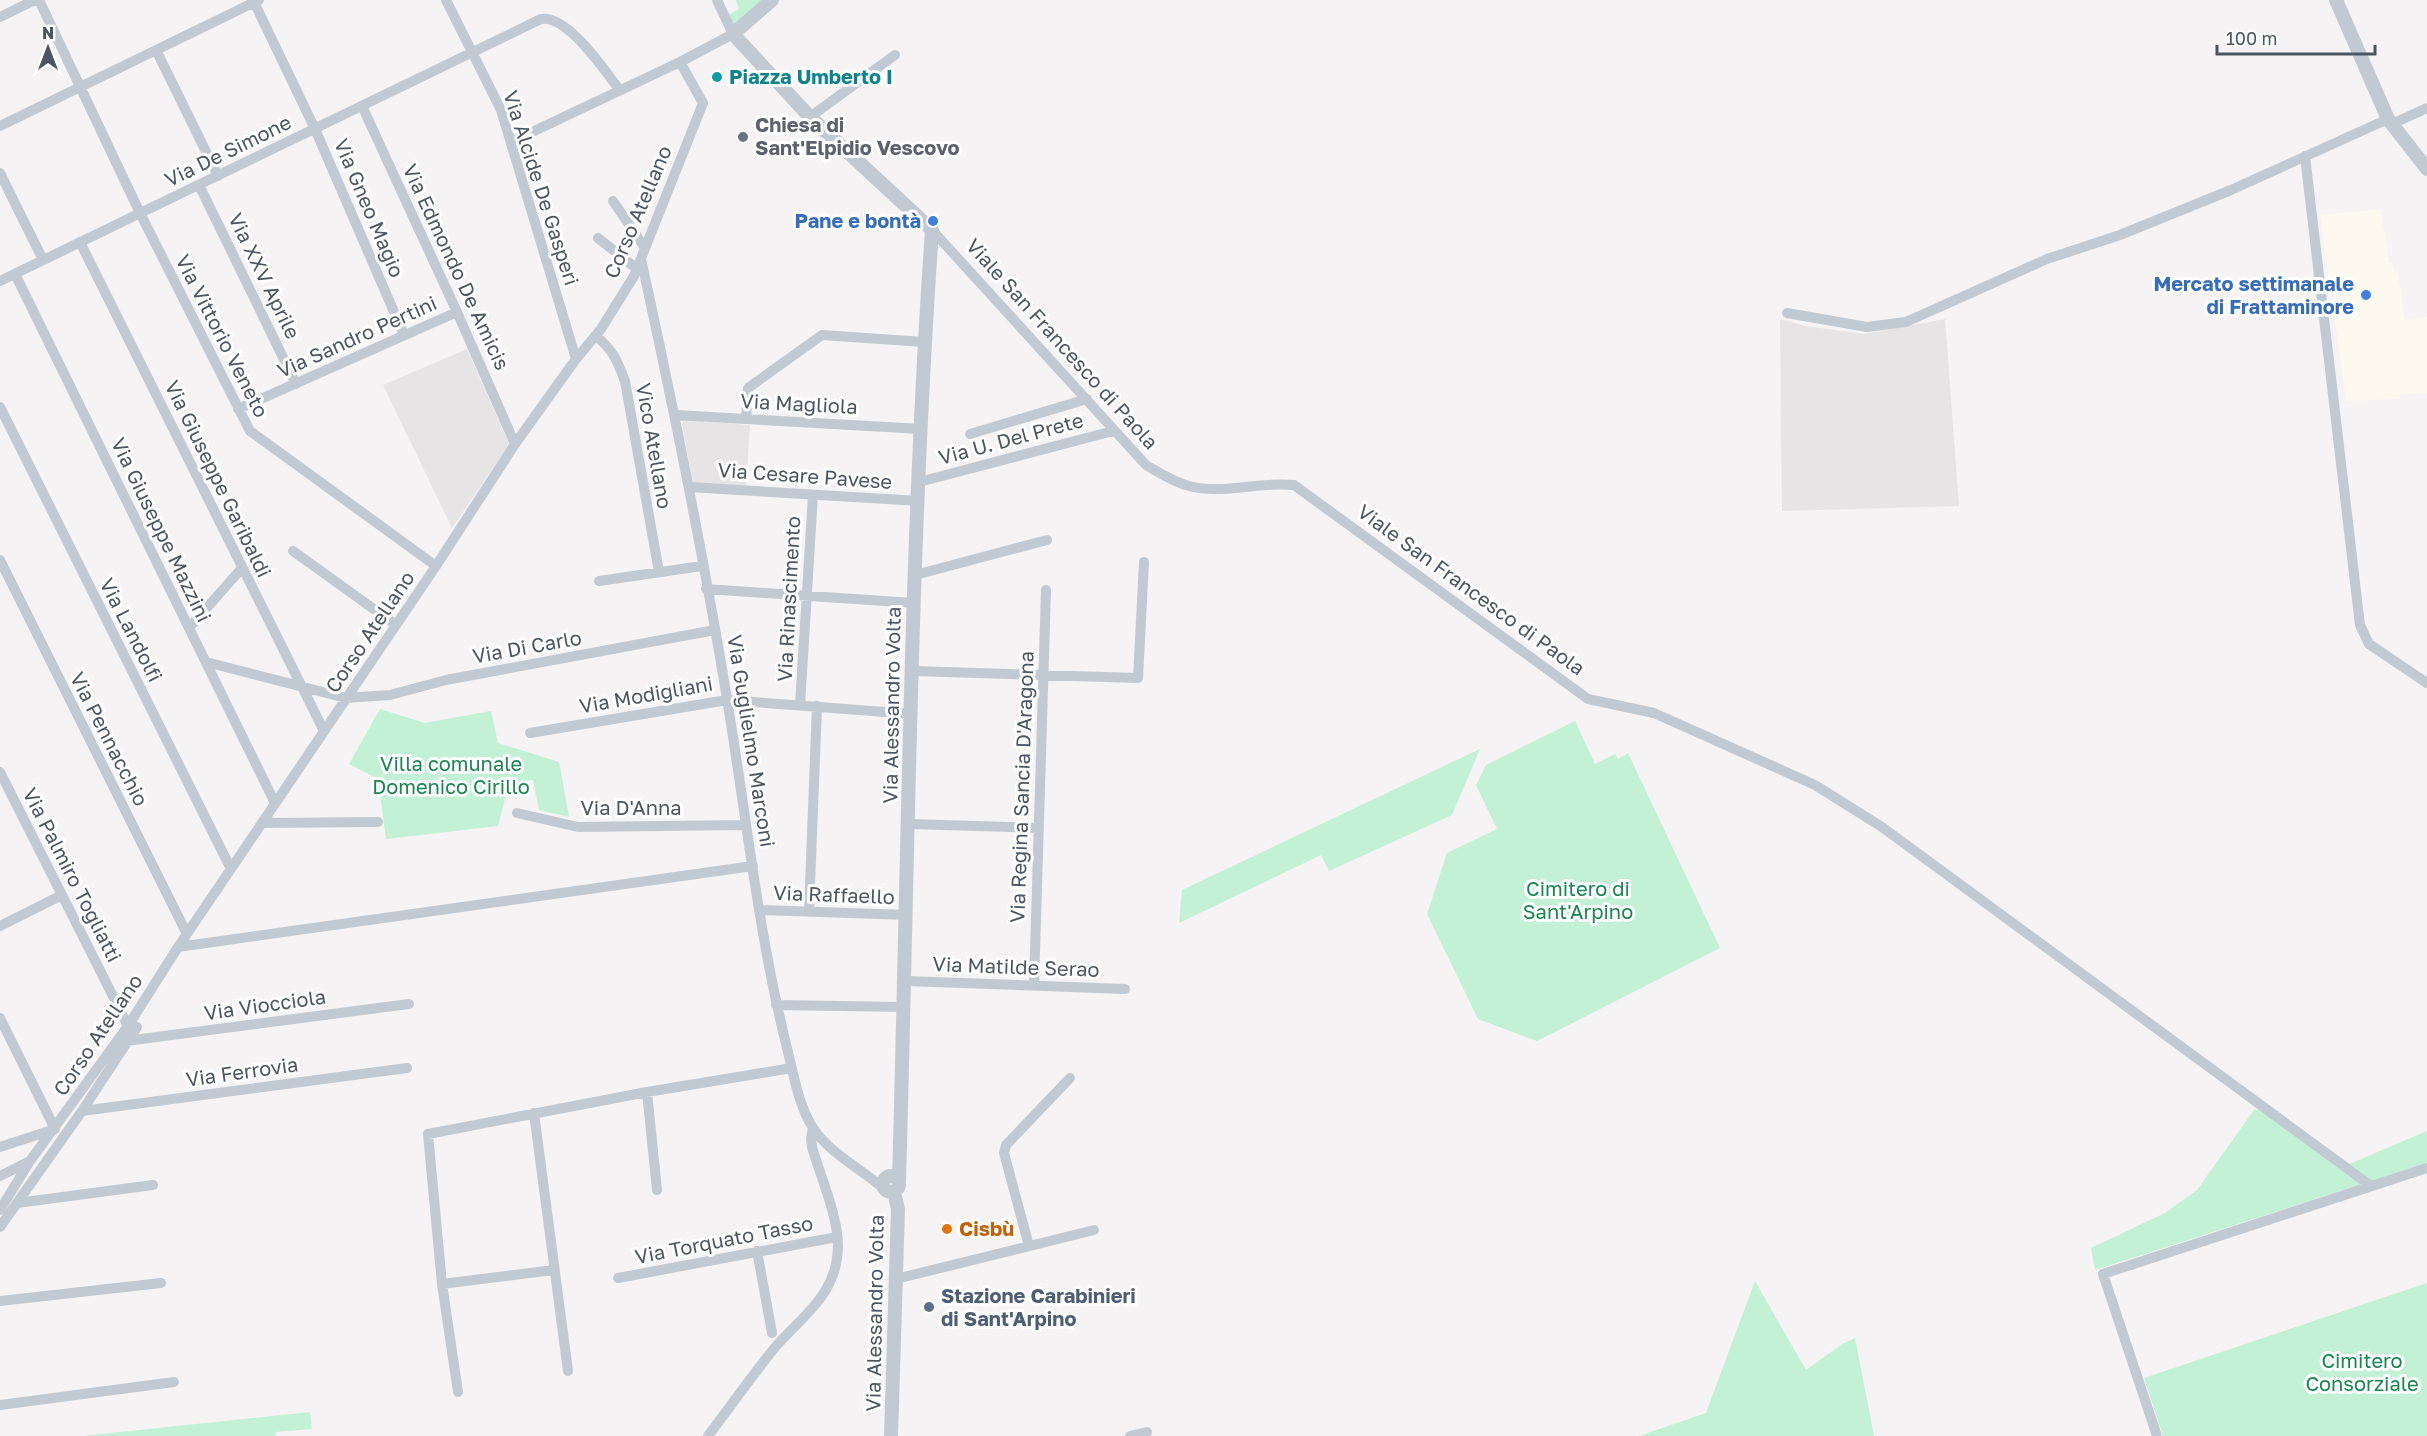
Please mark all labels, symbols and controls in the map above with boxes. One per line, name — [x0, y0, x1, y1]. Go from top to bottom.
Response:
north arrow — [18, 18, 78, 78]
scale bar — [2217, 18, 2374, 56]
text: N — [42, 23, 54, 43]
text: 100 m — [2226, 27, 2277, 49]
place label: Piazza Umberto I — [729, 64, 893, 88]
marker: Piazza Umberto I — [710, 70, 724, 84]
street label: Via Alcide De Gasperi — [499, 87, 585, 288]
street label: Via De Simone — [161, 109, 295, 191]
place label: Chiesa di Sant'Elpidio Vescovo — [755, 112, 960, 159]
marker: Chiesa di Sant'Elpidio Vescovo — [736, 130, 750, 144]
street label: Via Gneo Magio — [330, 135, 410, 281]
street label: Corso Atellano — [598, 142, 676, 281]
street label: Via Edmondo De Amicis — [399, 160, 515, 373]
place label: Pane e bontà — [795, 208, 921, 232]
street label: Via XXV Aprile — [224, 209, 306, 342]
marker: Pane e bontà — [926, 214, 940, 228]
street label: Viale San Francesco di Paola — [962, 233, 1164, 454]
street label: Via Vittorio Veneto — [171, 250, 274, 421]
place label: Mercato settimanale di Frattaminore — [2153, 271, 2354, 318]
marker: Mercato settimanale di Frattaminore — [2359, 288, 2373, 302]
street label: Via Sandro Pertini — [273, 290, 440, 382]
street label: Via Giuseppe Garibaldi — [161, 376, 277, 581]
street label: Vico Atellano — [632, 381, 678, 511]
street label: Via Magliola — [740, 388, 858, 418]
street label: Via U. Del Prete — [936, 407, 1086, 469]
street label: Via Giuseppe Mazzini — [107, 433, 217, 626]
street label: Via Cesare Pavese — [717, 457, 893, 493]
street label: Viale San Francesco di Paola — [1353, 499, 1590, 680]
street label: Via Rinascimento — [772, 515, 804, 682]
street label: Corso Atellano — [320, 566, 419, 697]
street label: Via Landolfi — [95, 574, 168, 685]
street label: Via Alessandro Volta — [877, 606, 905, 804]
street label: Via Di Carlo — [470, 625, 583, 667]
street label: Via Guglielmo Marconi — [723, 633, 781, 849]
street label: Via Regina Sancia D'Aragona — [1004, 650, 1038, 923]
street label: Via Pennacchio — [66, 668, 154, 809]
street label: Via Modigliani — [577, 670, 714, 718]
park label: Villa comunale Domenico Cirillo — [372, 751, 530, 798]
street label: Via Palmiro Togliatti — [19, 783, 127, 966]
street label: Via D'Anna — [580, 795, 682, 819]
park label: Cimitero di Sant'Arpino — [1523, 876, 1633, 923]
street label: Via Raffaello — [773, 880, 895, 908]
street label: Via Matilde Serao — [932, 951, 1100, 981]
street label: Corso Atellano — [48, 969, 147, 1100]
street label: Via Viocciola — [202, 984, 327, 1024]
street label: Via Ferrovia — [184, 1051, 300, 1091]
street label: Via Torquato Tasso — [633, 1210, 815, 1268]
street label: Via Alessandro Volta — [860, 1214, 888, 1412]
place label: Cisbù — [959, 1216, 1014, 1240]
marker: Cisbù — [940, 1222, 954, 1236]
place label: Stazione Carabinieri di Sant'Arpino — [941, 1283, 1136, 1330]
marker: Stazione Carabinieri di Sant'Arpino — [922, 1300, 936, 1314]
park label: Cimitero Consorziale — [2305, 1348, 2419, 1395]

